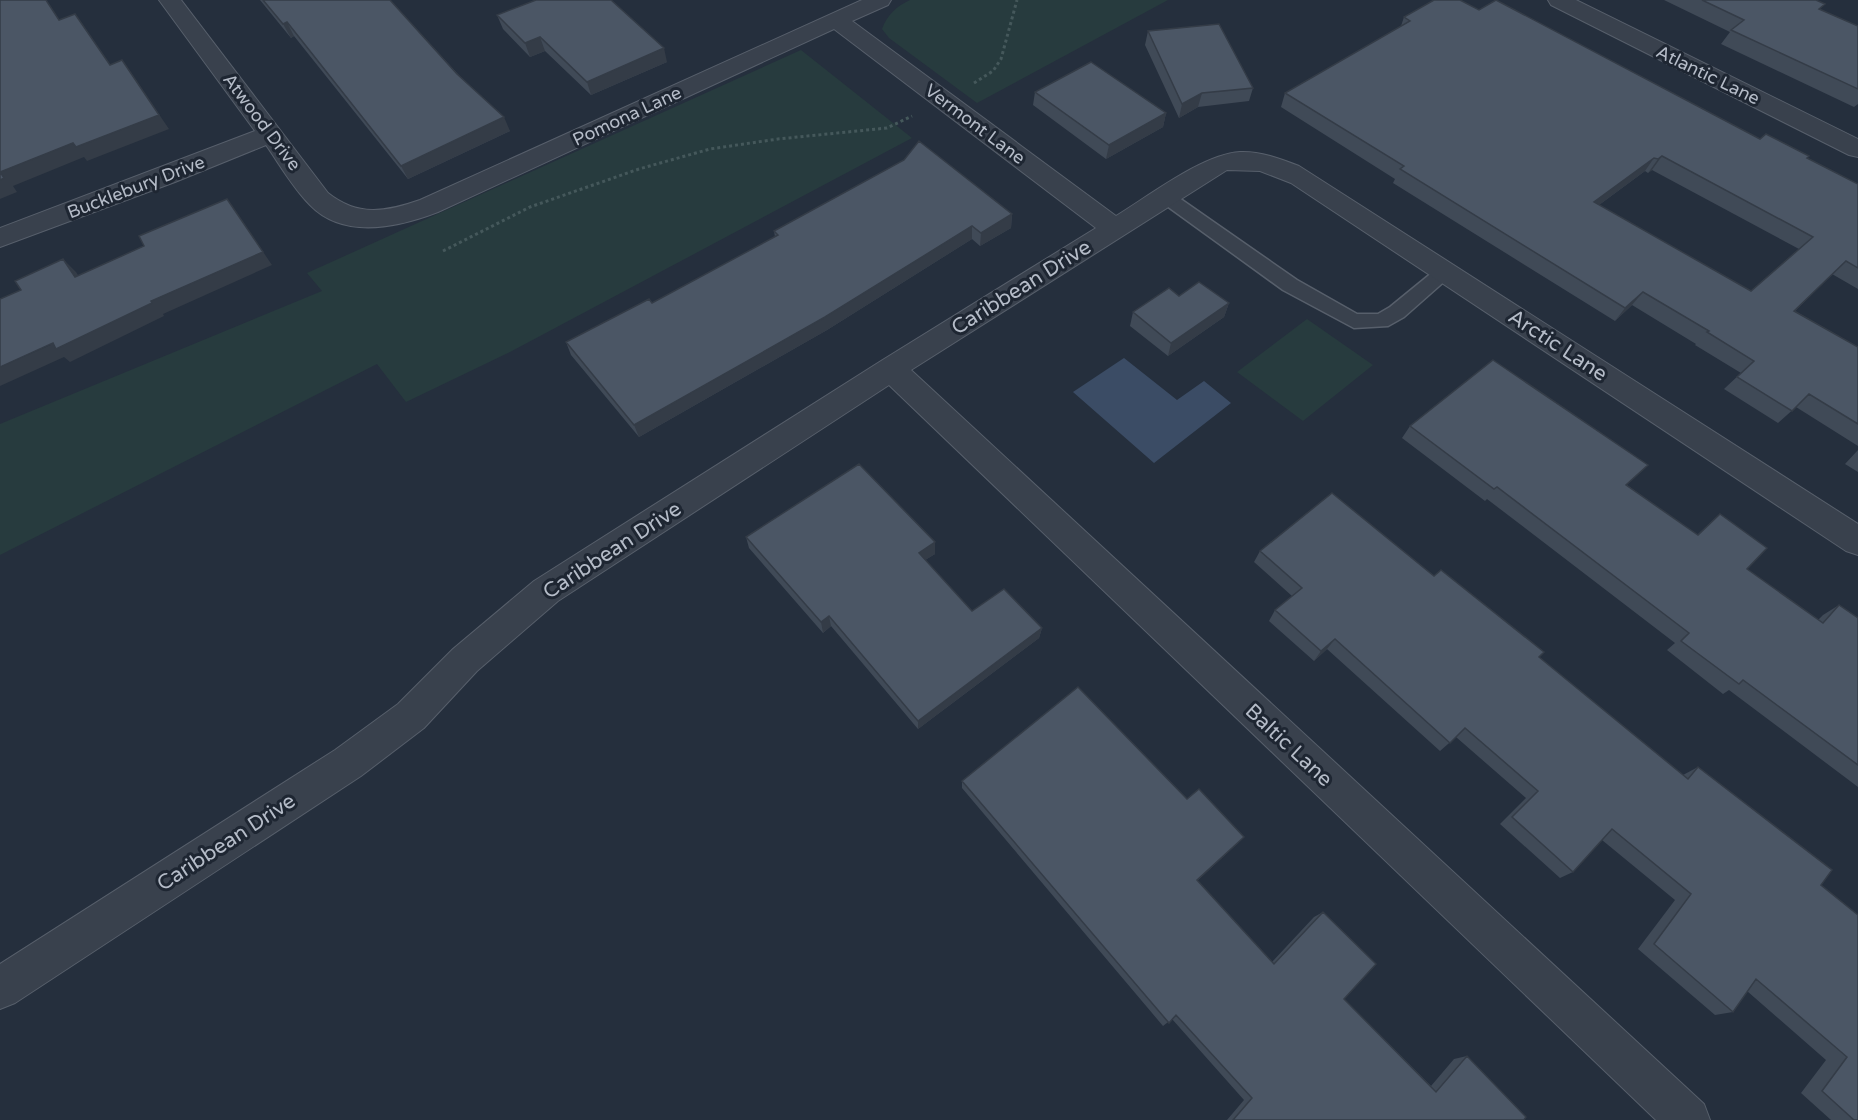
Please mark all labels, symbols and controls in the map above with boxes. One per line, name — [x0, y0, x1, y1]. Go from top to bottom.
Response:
street label: Atlantic Lane — [1653, 40, 1763, 110]
street label: Atwood Drive — [218, 69, 306, 175]
street label: Vermont Lane — [920, 79, 1030, 169]
street label: Pomona Lane — [569, 81, 685, 151]
street label: Bucklebury Drive — [64, 151, 208, 223]
street label: Caribbean Drive — [947, 234, 1096, 340]
street label: Arctic Lane — [1504, 304, 1612, 387]
street label: Caribbean Drive — [538, 496, 686, 604]
street label: Baltic Lane — [1240, 699, 1338, 792]
street label: Caribbean Drive — [152, 788, 300, 896]

